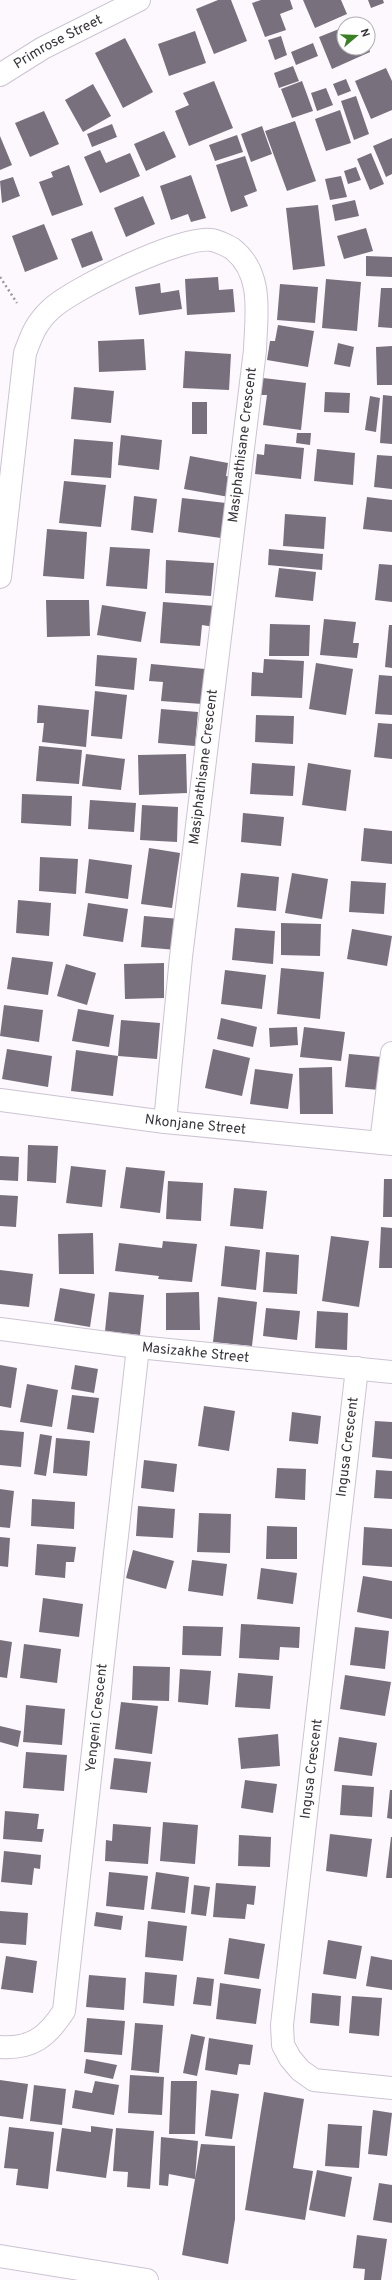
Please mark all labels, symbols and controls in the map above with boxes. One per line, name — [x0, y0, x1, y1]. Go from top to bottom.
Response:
street label: Primrose Street — [11, 11, 105, 73]
north arrow — [336, 16, 376, 56]
text: N — [357, 27, 372, 39]
street label: Masiphathisane Crescent — [225, 366, 261, 524]
street label: Masiphathisane Crescent — [186, 688, 222, 846]
street label: Nkonjane Street — [144, 1111, 247, 1138]
street label: Masizakhe Street — [141, 1339, 250, 1366]
street label: Ingusa Crescent — [333, 1396, 363, 1498]
street label: Yengeni Crescent — [82, 1663, 111, 1773]
street label: Ingusa Crescent — [297, 1718, 327, 1820]

